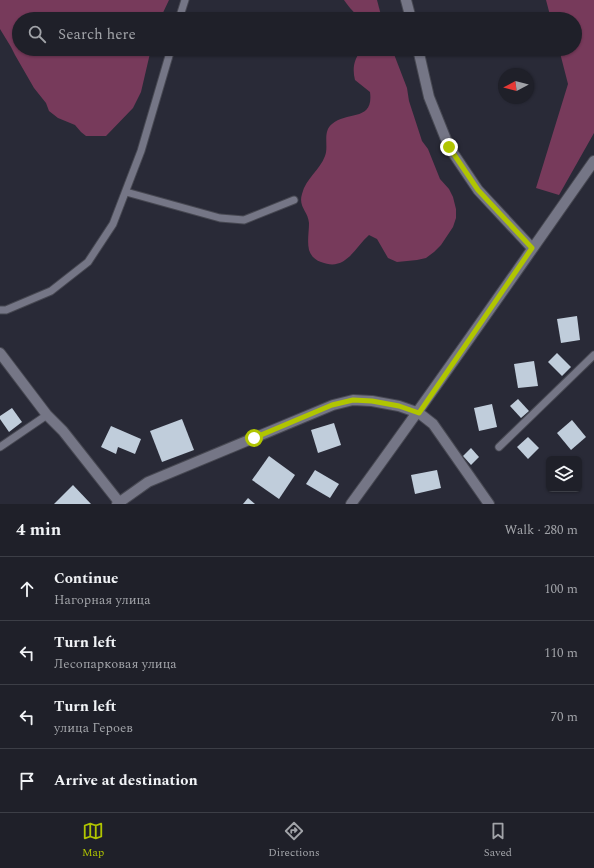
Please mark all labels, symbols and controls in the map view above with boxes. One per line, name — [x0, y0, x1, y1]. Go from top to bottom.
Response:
search box — [12, 12, 582, 56]
icon: search — [26, 23, 48, 45]
text: Search here — [58, 23, 136, 46]
north arrow — [498, 68, 534, 104]
route end — [440, 138, 458, 156]
route start — [245, 429, 263, 447]
map controls — [546, 456, 582, 492]
button: layers — [546, 456, 582, 492]
text: 4 min — [16, 517, 61, 543]
text: Walk · 280 m — [504, 520, 578, 540]
text: Continue — [54, 567, 119, 590]
icon: ahead — [16, 578, 38, 600]
text: 100 m — [544, 579, 578, 599]
text: Нагорная улица — [54, 590, 151, 610]
text: Turn left — [54, 631, 116, 654]
icon: left — [16, 642, 38, 664]
text: 110 m — [544, 643, 578, 663]
text: Лесопарковая улица — [54, 654, 177, 674]
text: Turn left — [54, 695, 116, 718]
icon: left — [16, 706, 38, 728]
text: 70 m — [551, 707, 578, 727]
text: улица Героев — [54, 718, 133, 738]
text: Arrive at destination — [54, 769, 198, 792]
icon: arrive — [16, 770, 38, 792]
tab: Map — [82, 820, 104, 861]
tab: Directions — [268, 820, 320, 861]
tab: Saved — [484, 820, 512, 861]

